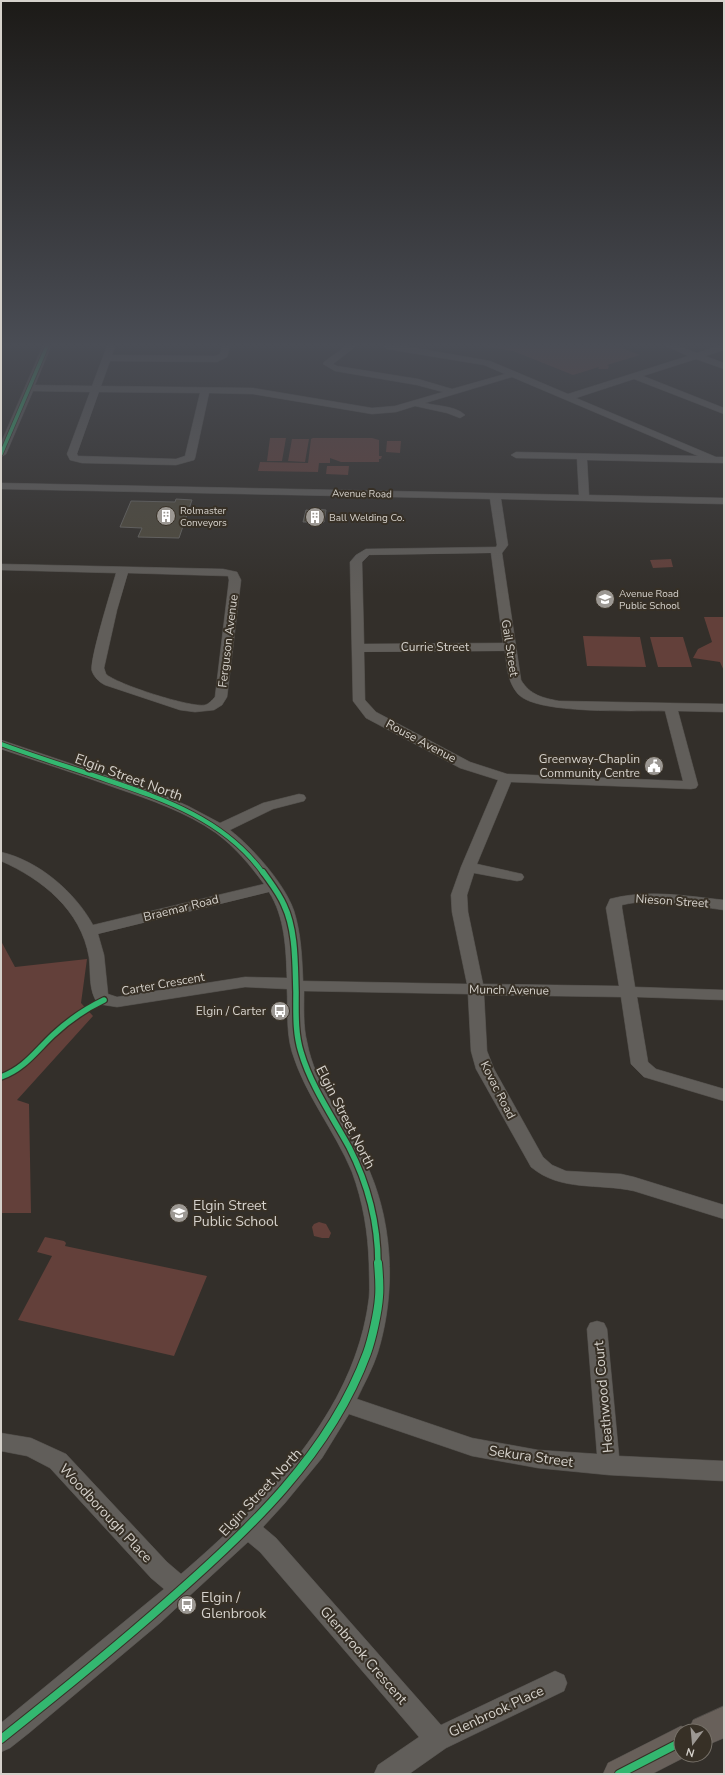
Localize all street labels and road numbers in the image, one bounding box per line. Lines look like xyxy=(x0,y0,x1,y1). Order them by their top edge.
street label: Avenue Road xyxy=(332,486,392,502)
street label: Ferguson Avenue xyxy=(214,593,242,689)
street label: Gail Street xyxy=(498,618,523,678)
street label: Currie Street xyxy=(401,639,470,655)
street label: Rouse Avenue xyxy=(383,716,459,766)
street label: Elgin Street North xyxy=(72,749,185,806)
street label: Nieson Street xyxy=(635,890,710,912)
street label: Braemar Road xyxy=(142,891,220,925)
street label: Carter Crescent xyxy=(120,969,207,999)
street label: Munch Avenue xyxy=(469,981,549,999)
street label: Kovac Road xyxy=(477,1058,519,1122)
street label: Elgin Street North xyxy=(311,1062,380,1172)
street label: Heathwood Court xyxy=(589,1340,618,1454)
street label: Sekura Street xyxy=(487,1441,574,1472)
street label: Elgin Street North xyxy=(215,1444,306,1540)
street label: Woodborough Place xyxy=(55,1460,157,1567)
street label: Glenbrook Crescent xyxy=(316,1602,412,1708)
street label: Glenbrook Place xyxy=(445,1681,547,1742)

